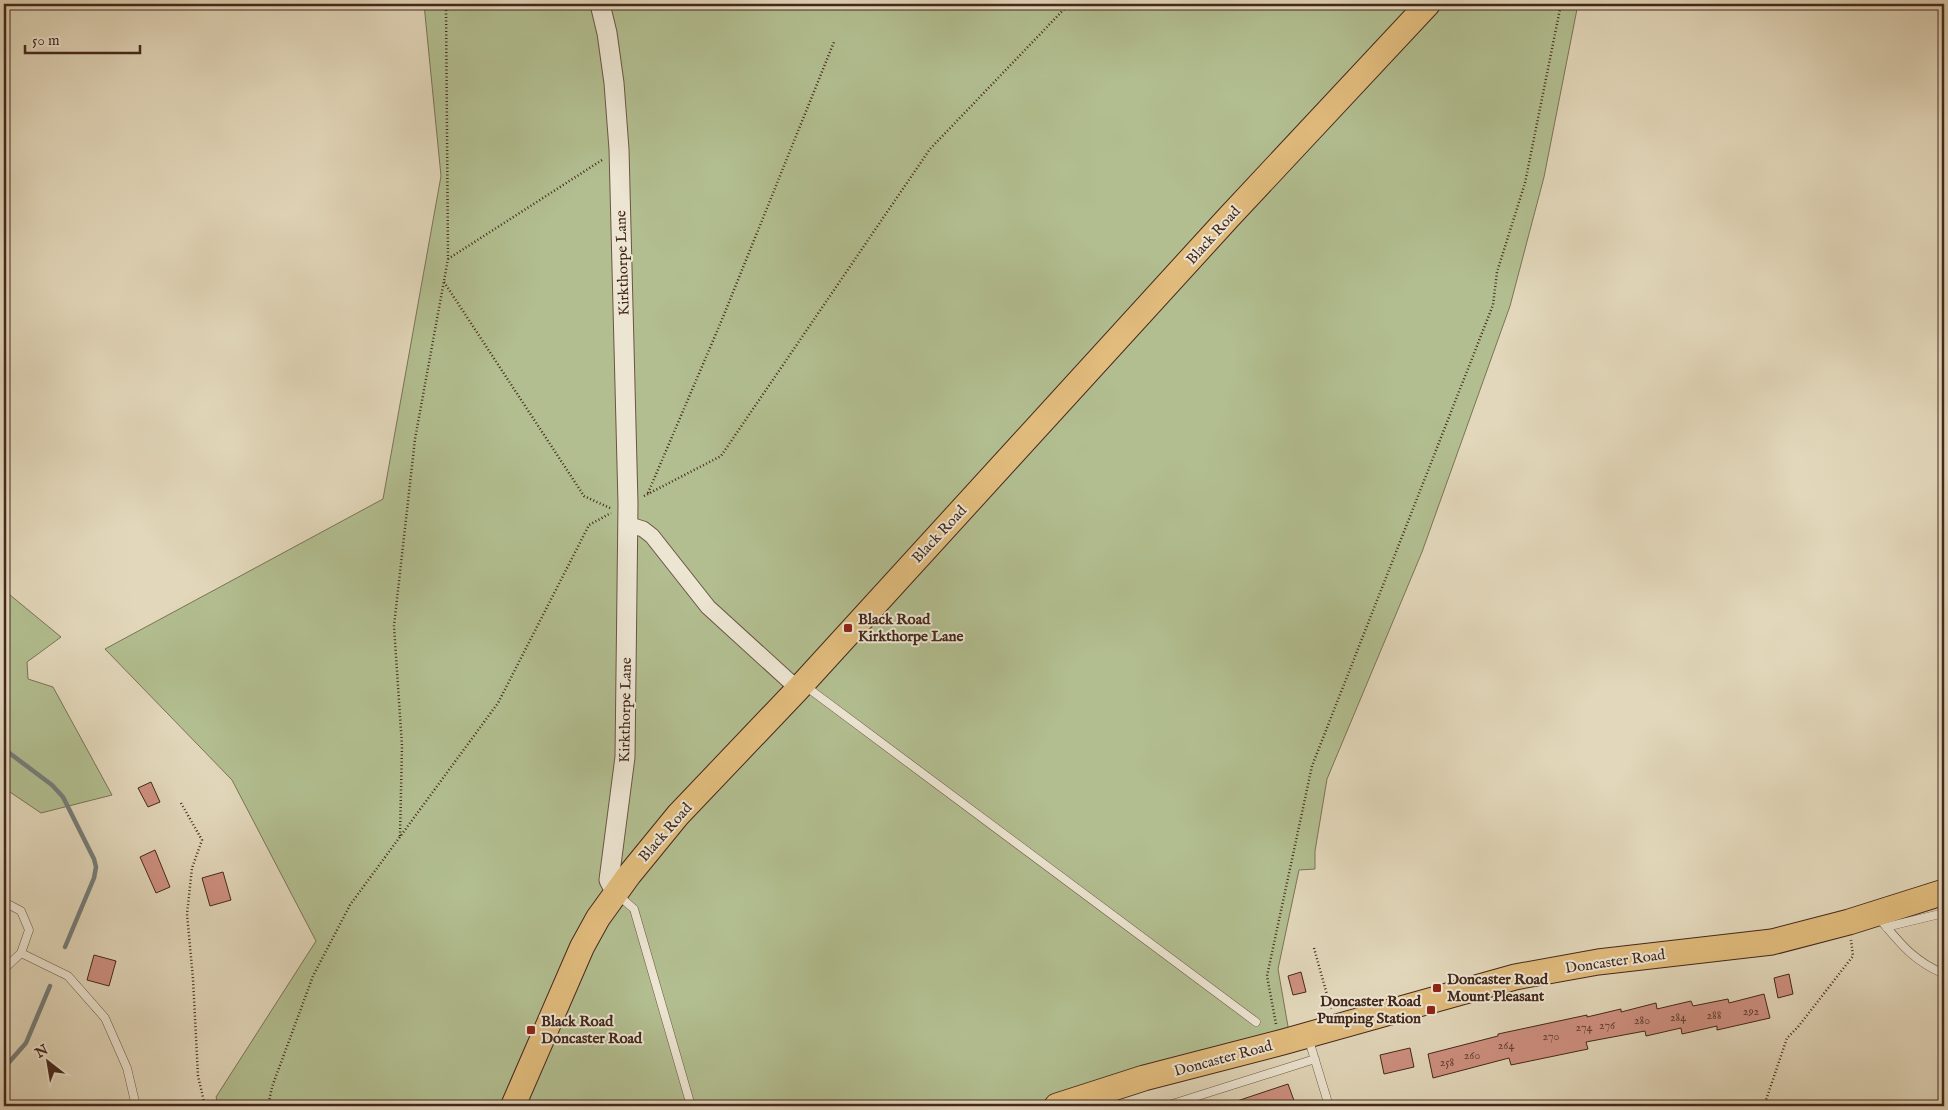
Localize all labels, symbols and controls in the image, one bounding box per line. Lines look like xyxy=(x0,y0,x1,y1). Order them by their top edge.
scale bar xyxy=(25,22,140,54)
text: 50 m xyxy=(32,31,60,50)
street label: Black Road xyxy=(1182,201,1245,269)
street label: Kirkthorpe Lane xyxy=(611,210,634,316)
street label: Black Road xyxy=(908,501,972,567)
place label: Black Road Kirkthorpe Lane xyxy=(858,610,963,646)
marker: Black Road Kirkthorpe Lane xyxy=(842,622,854,634)
street label: Kirkthorpe Lane xyxy=(615,657,636,763)
street label: Black Road xyxy=(635,798,697,866)
street label: Doncaster Road xyxy=(1564,945,1667,978)
place label: Doncaster Road Mount Pleasant xyxy=(1447,970,1549,1006)
marker: Doncaster Road Mount Pleasant xyxy=(1431,982,1443,994)
place label: Doncaster Road Pumping Station xyxy=(1317,992,1422,1028)
marker: Doncaster Road Pumping Station xyxy=(1425,1004,1437,1016)
house number: 292 xyxy=(1743,1004,1760,1019)
house number: 288 xyxy=(1706,1008,1722,1023)
house number: 284 xyxy=(1670,1010,1686,1025)
place label: Black Road Doncaster Road xyxy=(541,1012,643,1048)
house number: 280 xyxy=(1634,1013,1650,1028)
house number: 276 xyxy=(1599,1018,1616,1033)
house number: 274 xyxy=(1576,1020,1593,1035)
marker: Black Road Doncaster Road xyxy=(525,1024,537,1036)
house number: 270 xyxy=(1542,1029,1560,1044)
street label: Doncaster Road xyxy=(1172,1036,1275,1081)
north arrow xyxy=(22,1038,72,1088)
house number: 264 xyxy=(1498,1038,1514,1053)
text: N xyxy=(31,1041,52,1063)
house number: 260 xyxy=(1464,1048,1480,1063)
house number: 258 xyxy=(1440,1055,1455,1070)

